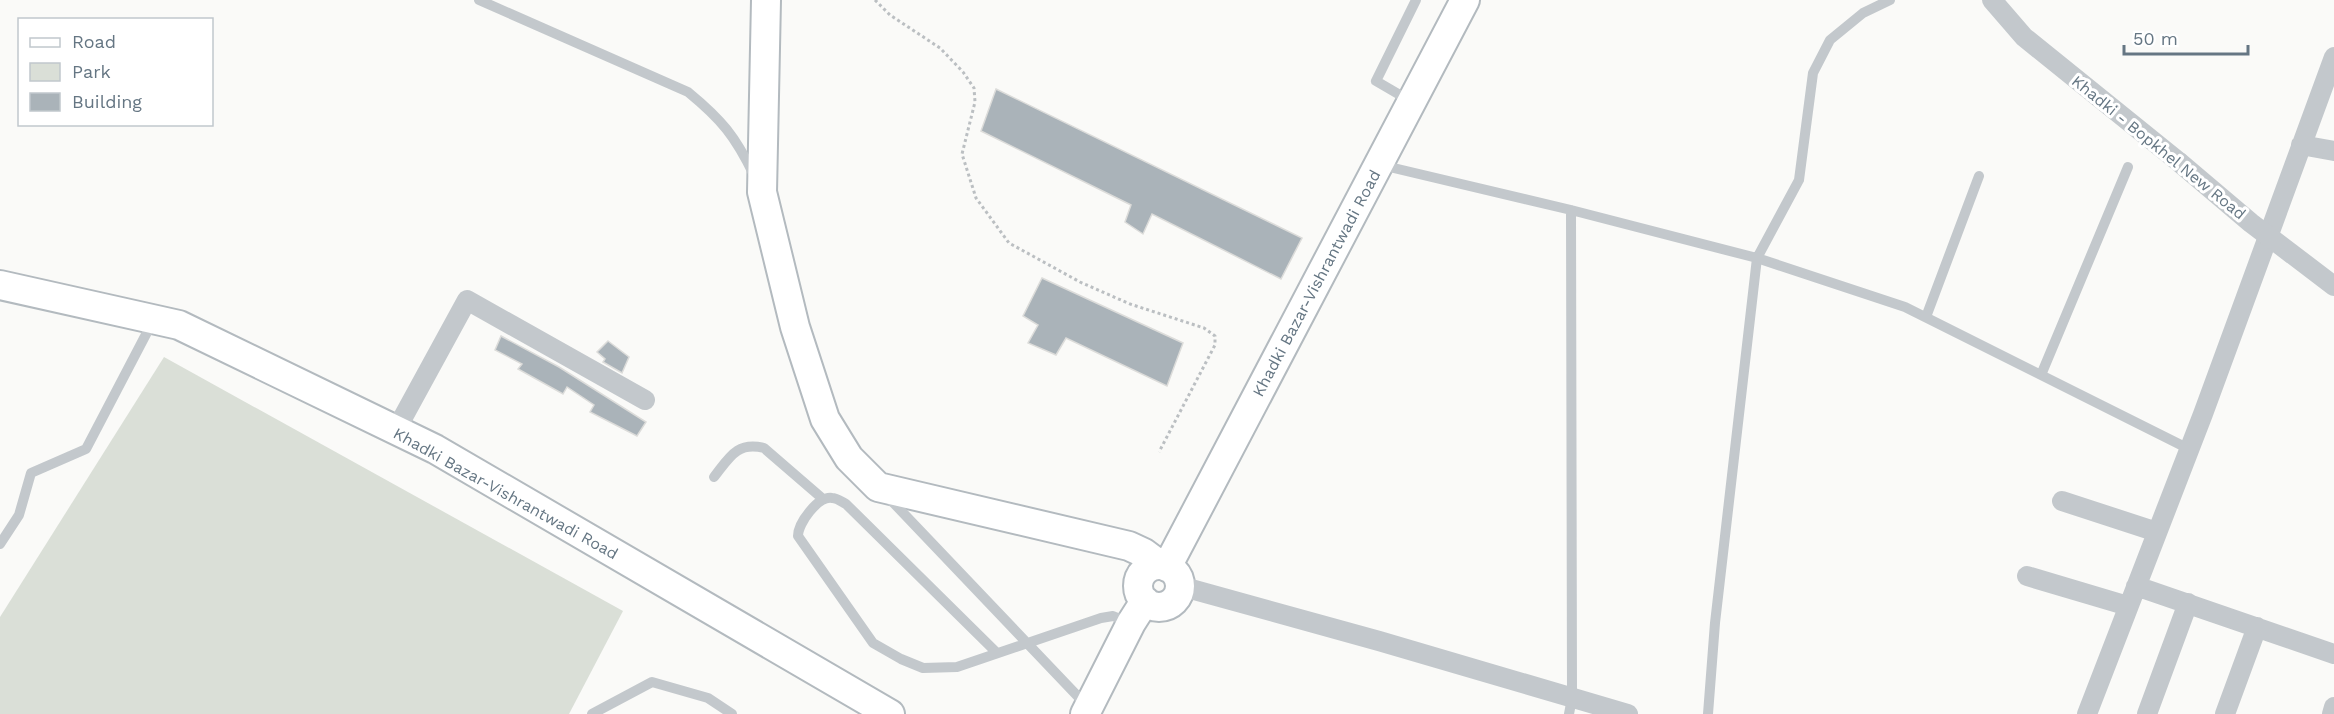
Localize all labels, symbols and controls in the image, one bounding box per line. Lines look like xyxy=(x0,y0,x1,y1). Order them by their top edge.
legend xyxy=(18,18,213,126)
scale bar xyxy=(2124,18,2248,56)
text: 50 m xyxy=(2133,28,2178,49)
text: Road xyxy=(72,31,116,52)
text: Park xyxy=(72,61,111,82)
street label: Khadki - Bopkhel New Road xyxy=(2068,71,2249,223)
text: Building xyxy=(72,91,142,112)
street label: Khadki Bazar-Vishrantwadi Road xyxy=(1248,167,1384,400)
street label: Khadki Bazar-Vishrantwadi Road xyxy=(390,424,621,563)

